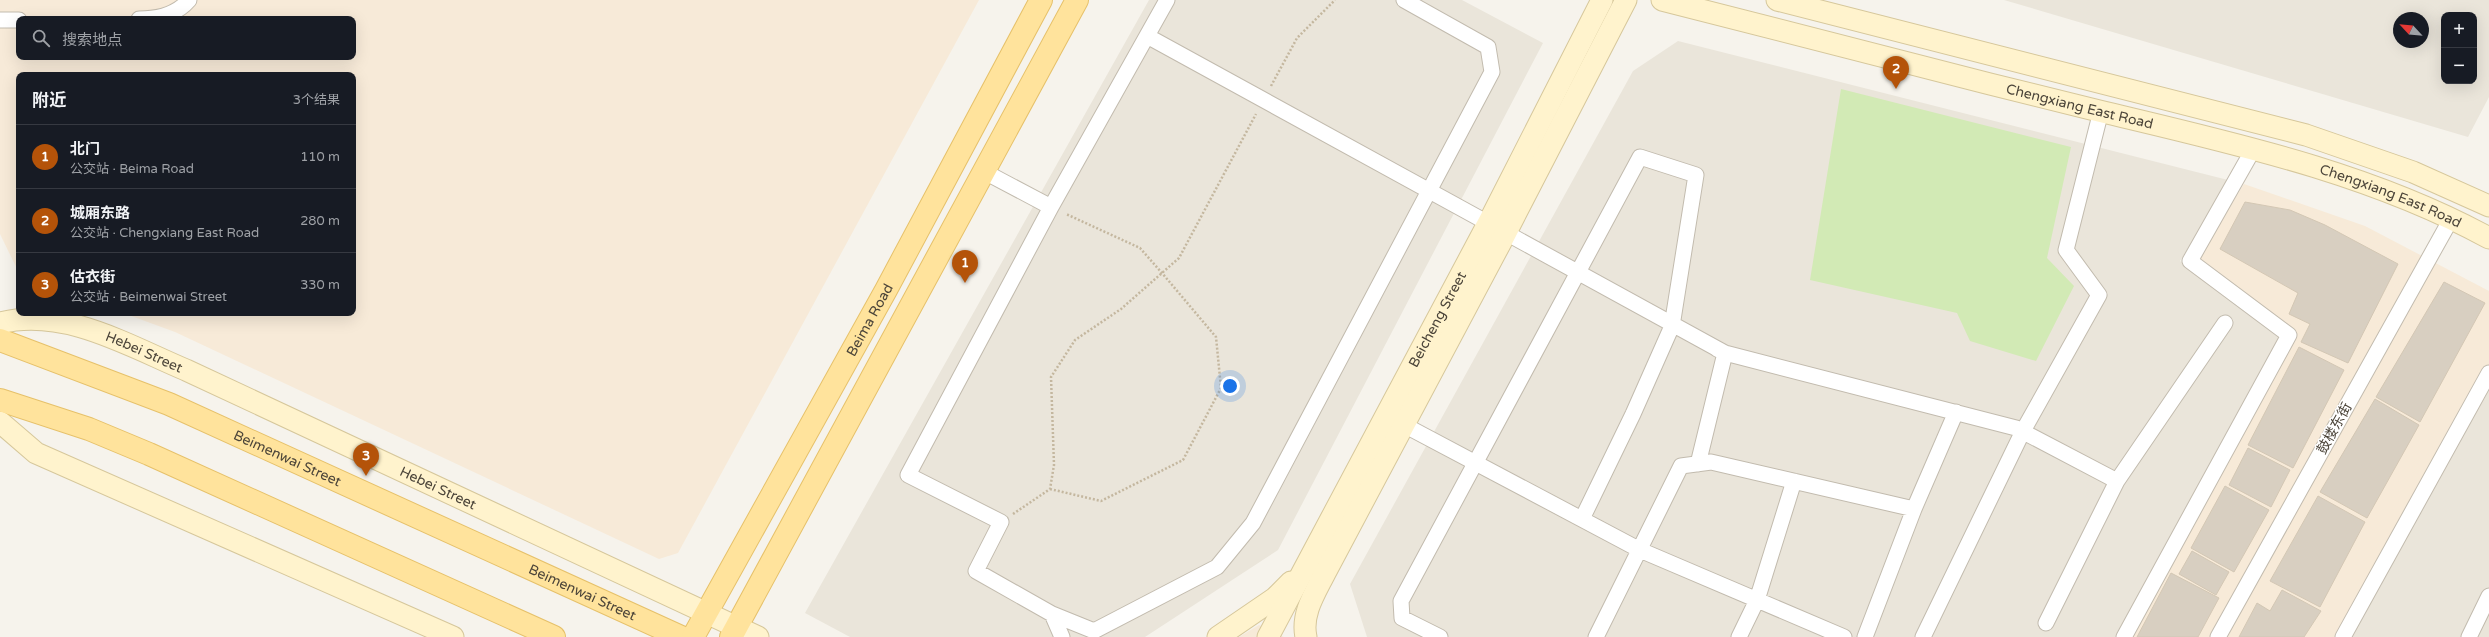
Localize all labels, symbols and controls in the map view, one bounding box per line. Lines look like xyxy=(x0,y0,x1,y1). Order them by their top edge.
north arrow xyxy=(2393,12,2429,48)
map controls xyxy=(2441,12,2477,84)
button: + xyxy=(2441,12,2477,48)
search box xyxy=(16,16,356,60)
icon: search xyxy=(30,27,52,49)
text: 搜索地点 xyxy=(62,31,122,49)
button: − xyxy=(2441,48,2477,84)
pin: 2 xyxy=(1883,56,1909,89)
street label: Chengxiang East Road xyxy=(2004,80,2155,133)
text: 附近 xyxy=(32,90,66,111)
text: 3个结果 xyxy=(293,92,340,108)
text: 北门 xyxy=(70,140,100,158)
text: 1 xyxy=(41,149,49,165)
text: 110 m xyxy=(300,149,340,165)
text: 公交站 · Beima Road xyxy=(70,161,194,177)
street label: Chengxiang East Road xyxy=(2318,161,2464,231)
text: 城厢东路 xyxy=(70,204,130,222)
text: 2 xyxy=(41,213,49,229)
text: 280 m xyxy=(300,213,340,229)
text: 公交站 · Chengxiang East Road xyxy=(70,225,259,241)
pin: 1 xyxy=(952,250,978,283)
text: 估衣街 xyxy=(70,268,115,286)
street label: Beicheng Street xyxy=(1405,268,1470,370)
text: 3 xyxy=(41,277,49,293)
text: 330 m xyxy=(300,277,340,293)
street label: Beima Road xyxy=(843,281,897,359)
text: 公交站 · Beimenwai Street xyxy=(70,289,227,305)
street label: Hebei Street xyxy=(103,328,186,377)
your location xyxy=(1220,376,1240,396)
street label: 鼓楼东街 xyxy=(2313,400,2355,457)
street label: Beimenwai Street xyxy=(231,427,344,491)
pin: 3 xyxy=(353,443,379,476)
street label: Hebei Street xyxy=(397,463,480,514)
street label: Beimenwai Street xyxy=(526,561,639,625)

